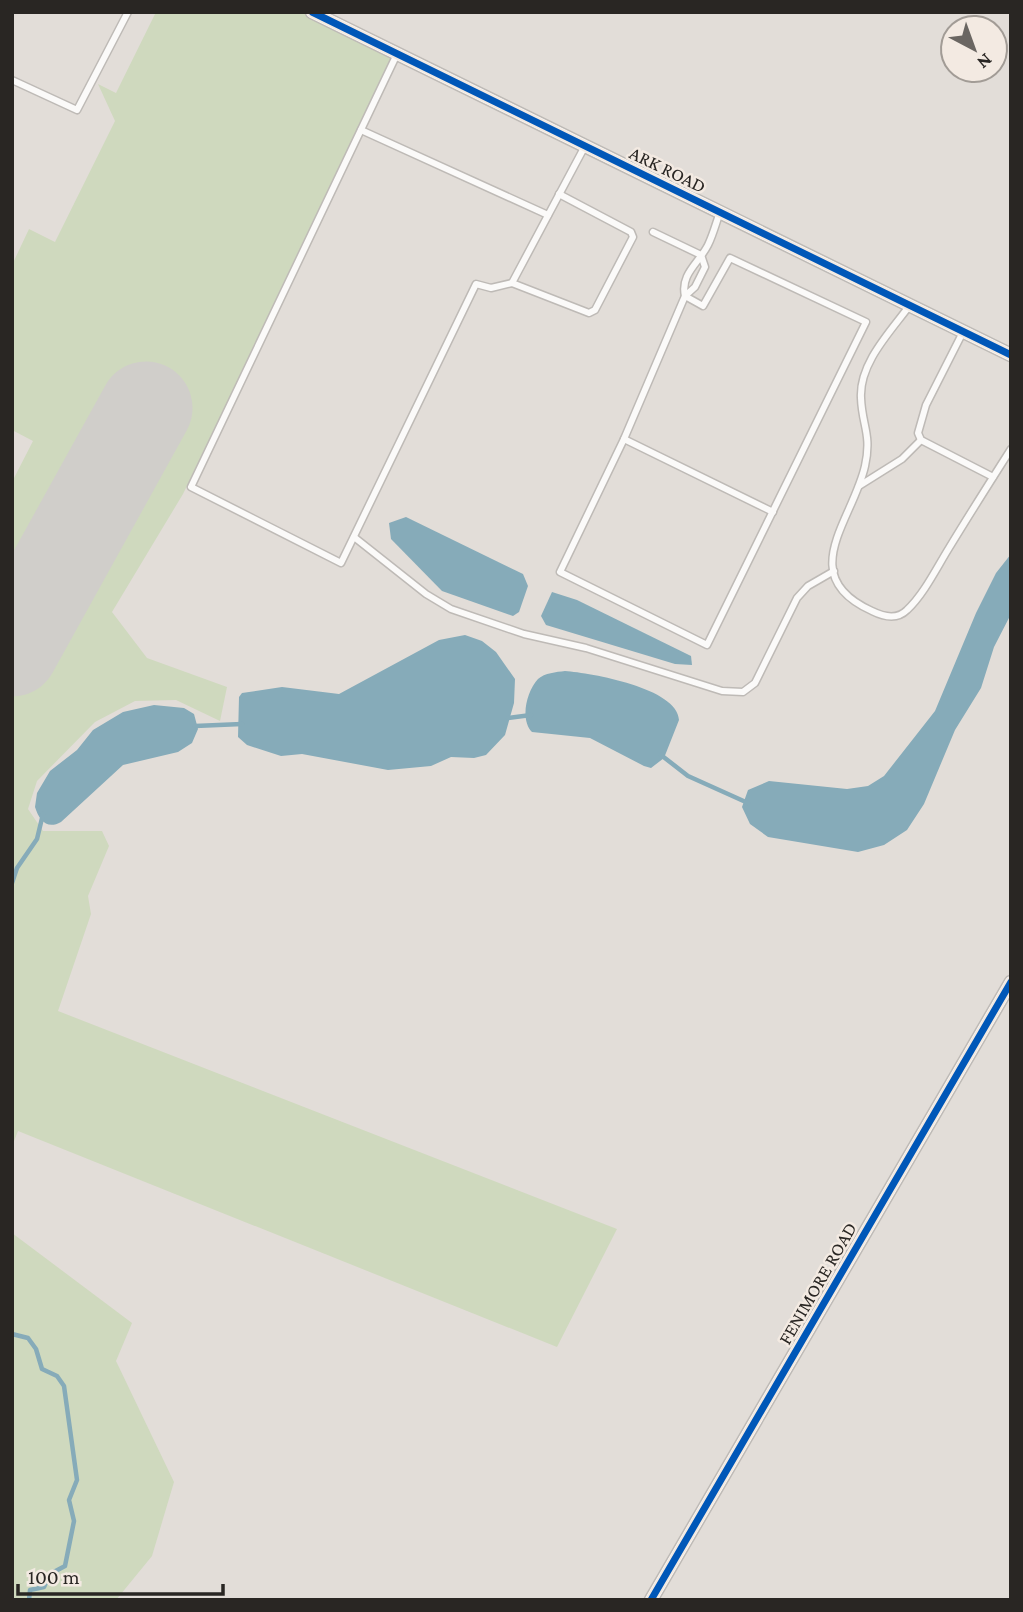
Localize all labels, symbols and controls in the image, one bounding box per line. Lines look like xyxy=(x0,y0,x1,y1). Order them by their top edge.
north arrow xyxy=(939,14,1009,84)
text: N xyxy=(973,49,997,74)
street label: ARK ROAD xyxy=(626,142,709,197)
street label: FENIMORE ROAD xyxy=(774,1219,861,1348)
scale bar xyxy=(18,1552,222,1596)
text: 100 m xyxy=(28,1565,80,1589)

